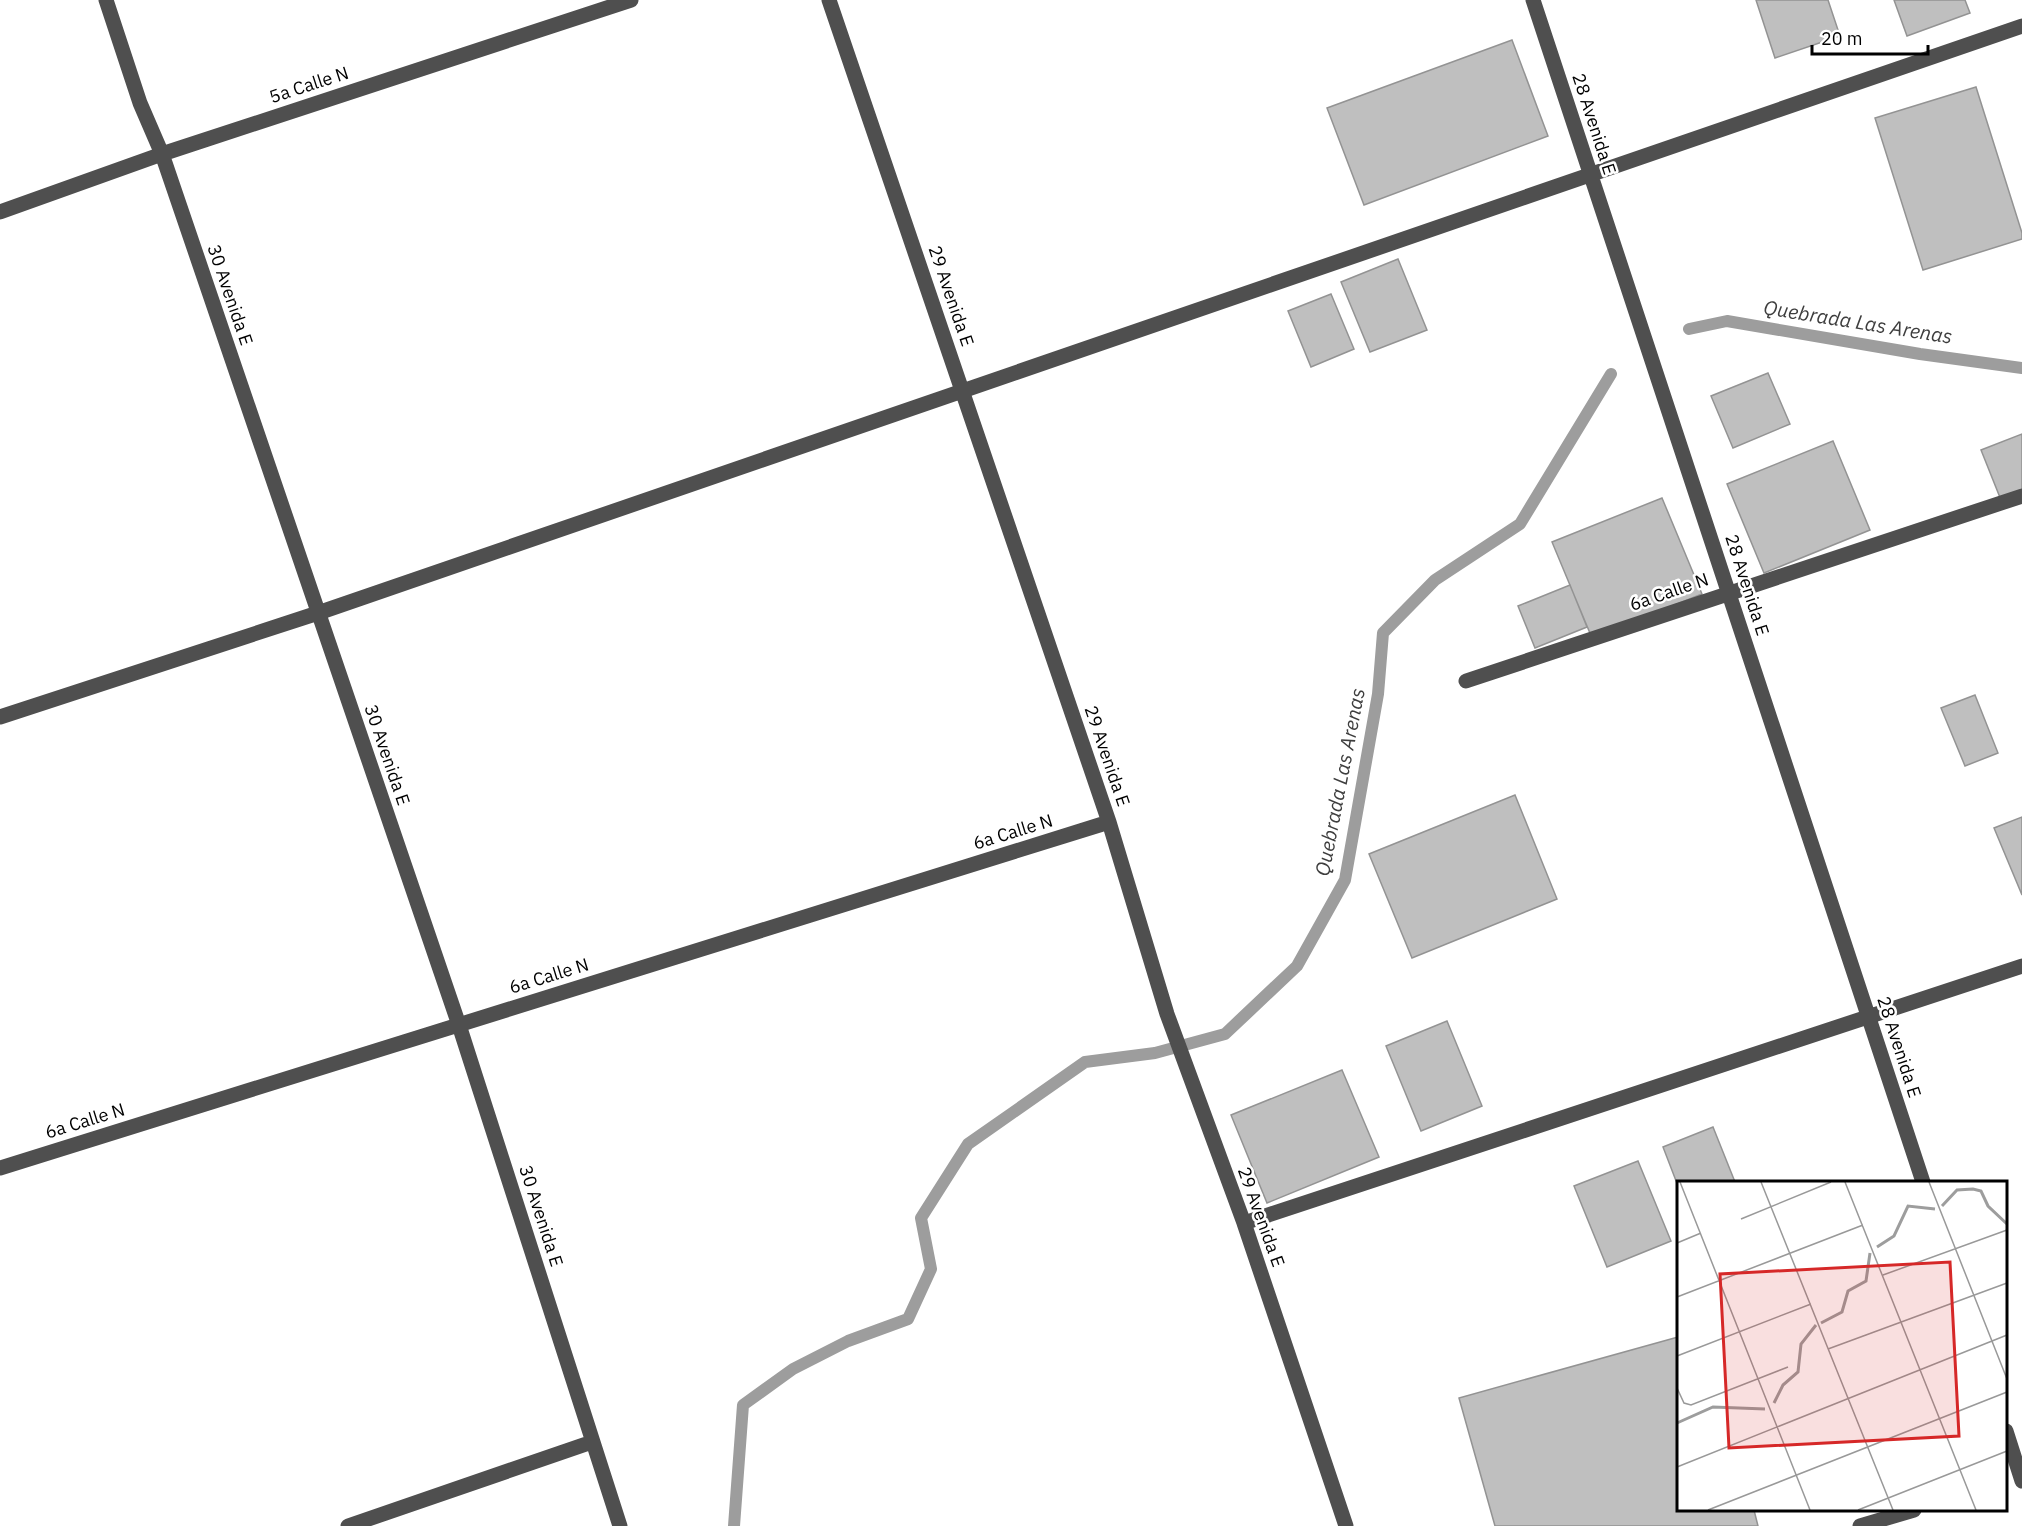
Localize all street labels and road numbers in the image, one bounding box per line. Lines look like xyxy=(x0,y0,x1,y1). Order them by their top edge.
street label: 5a Calle N xyxy=(266,61,351,108)
street label: 28 Avenida E xyxy=(1567,70,1622,177)
street label: 30 Avenida E xyxy=(202,241,258,348)
street label: 29 Avenida E xyxy=(923,242,979,349)
street label: 28 Avenida E xyxy=(1720,531,1775,638)
street label: 6a Calle N xyxy=(1626,567,1711,616)
street label: 30 Avenida E xyxy=(359,701,415,808)
street label: 29 Avenida E xyxy=(1079,702,1135,809)
street label: 6a Calle N xyxy=(970,809,1055,855)
street label: 6a Calle N xyxy=(506,953,591,999)
street label: 28 Avenida E xyxy=(1872,993,1927,1100)
street label: 6a Calle N xyxy=(42,1098,127,1144)
street label: 30 Avenida E xyxy=(514,1162,569,1269)
street label: 29 Avenida E xyxy=(1233,1163,1290,1270)

